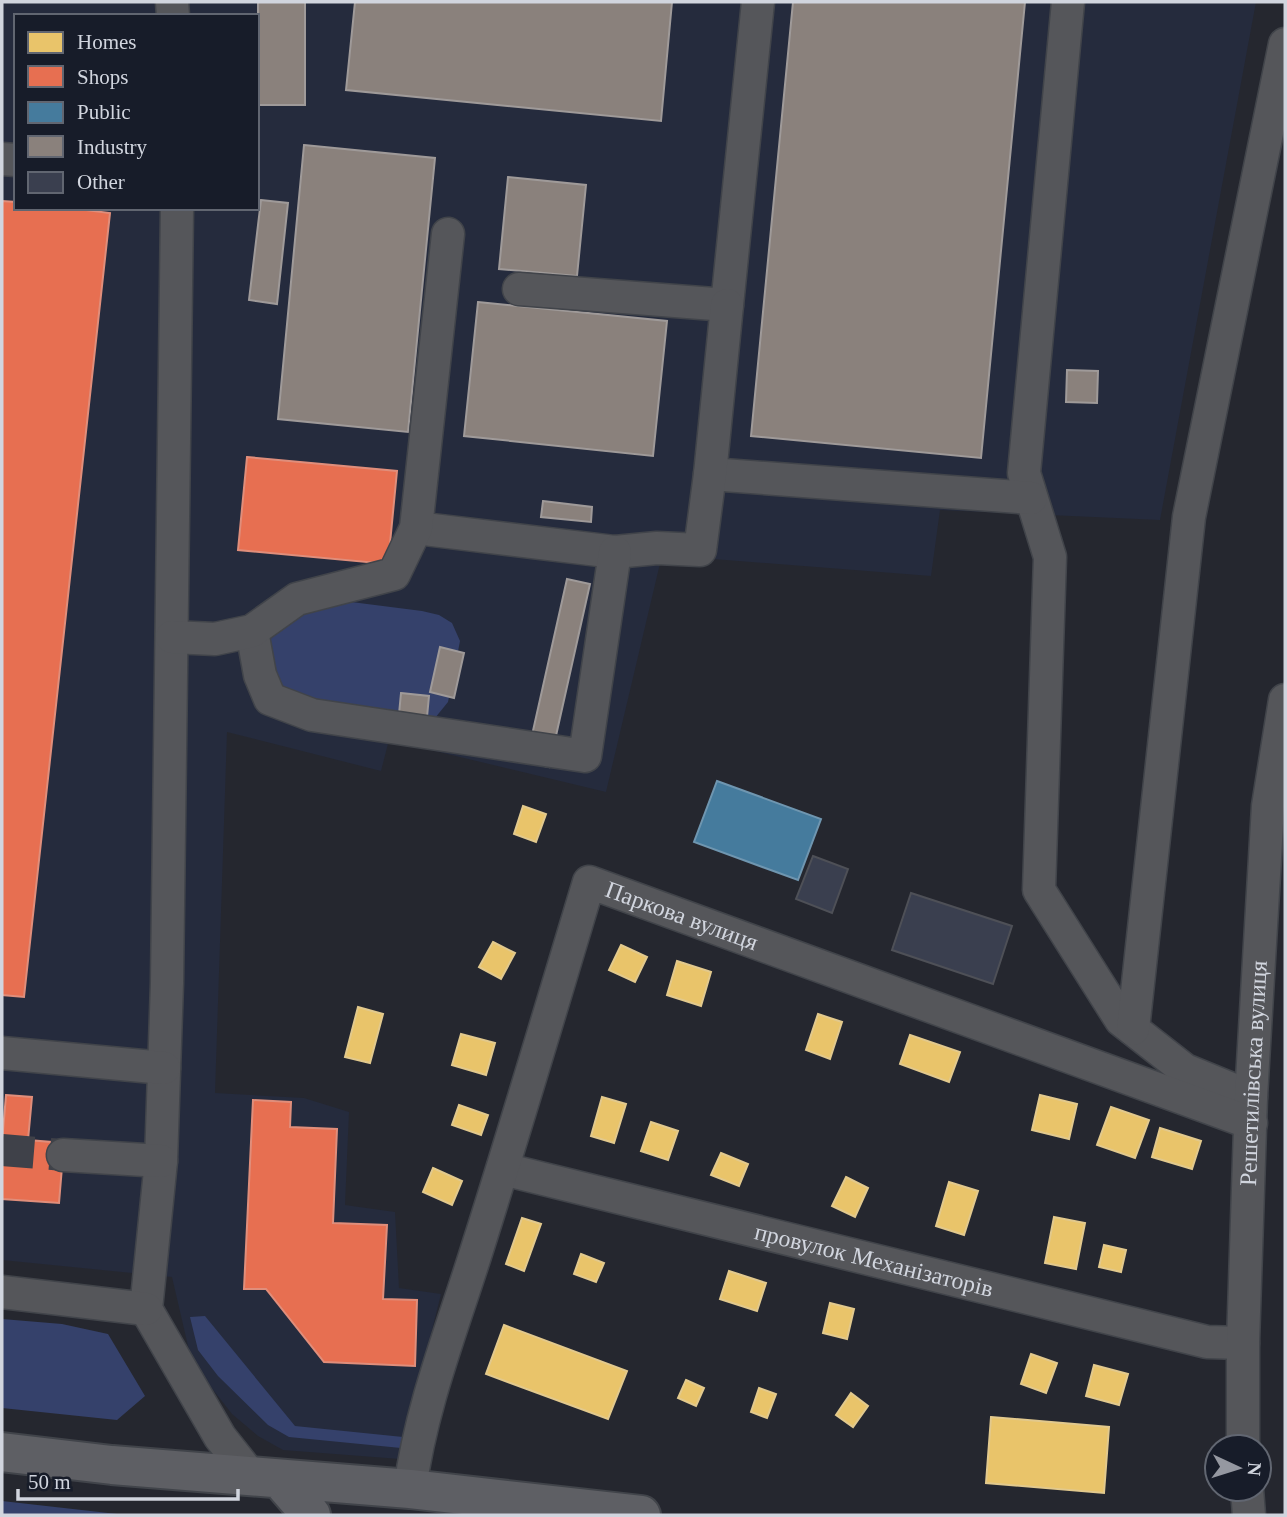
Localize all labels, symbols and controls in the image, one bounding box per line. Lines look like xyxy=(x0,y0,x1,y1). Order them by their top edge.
legend xyxy=(14,14,259,210)
text: Homes xyxy=(77,30,137,54)
text: Shops xyxy=(77,65,128,89)
text: Public xyxy=(77,100,131,124)
text: Industry xyxy=(77,135,147,159)
text: Other xyxy=(77,170,125,194)
street label: Паркова вулиця xyxy=(602,876,762,955)
street label: Решетилівська вулиця xyxy=(1235,960,1272,1186)
street label: провулок Механізаторів xyxy=(752,1218,996,1302)
north arrow xyxy=(1203,1433,1273,1503)
scale bar xyxy=(18,1458,238,1502)
text: N xyxy=(1243,1462,1265,1477)
text: 50 m xyxy=(28,1470,71,1494)

